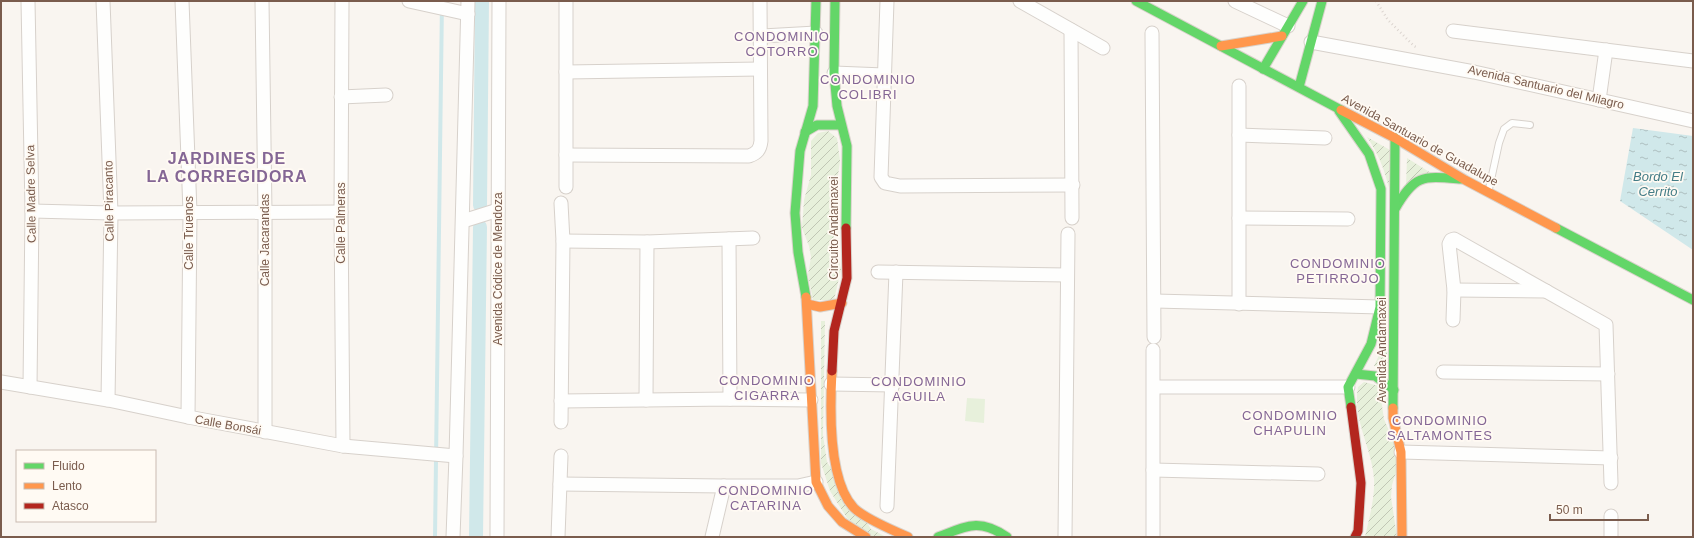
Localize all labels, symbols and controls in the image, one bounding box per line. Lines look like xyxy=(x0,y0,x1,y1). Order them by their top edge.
district label: CONDOMINIO COTORRO xyxy=(734,29,830,59)
street label: Avenida Santuario del Milagro xyxy=(1467,62,1626,112)
district label: CONDOMINIO COLIBRI xyxy=(820,72,916,102)
street label: Avenida Santuario de Guadalupe xyxy=(1339,91,1501,189)
street label: Calle Madre Selva xyxy=(23,145,39,243)
district label: JARDINES DE LA CORREGIDORA xyxy=(147,150,307,185)
street label: Calle Piracanto xyxy=(101,160,117,242)
water label: Bordo El Cerrito xyxy=(1633,169,1684,199)
street label: Circuito Andamaxei xyxy=(827,176,841,280)
street label: Calle Palmeras xyxy=(334,182,348,264)
street label: Avenida Códice de Mendoza xyxy=(491,192,505,346)
street label: Calle Jacarandas xyxy=(258,194,272,286)
street label: Calle Truenos xyxy=(182,196,196,270)
district label: CONDOMINIO PETIRROJO xyxy=(1290,256,1386,286)
street label: Avenida Andamaxei xyxy=(1375,297,1389,403)
district label: CONDOMINIO CIGARRA xyxy=(719,373,815,403)
district label: CONDOMINIO AGUILA xyxy=(871,374,967,404)
district label: CONDOMINIO CHAPULIN xyxy=(1242,408,1338,438)
street label: Calle Bonsái xyxy=(194,412,262,438)
district label: CONDOMINIO SALTAMONTES xyxy=(1387,413,1493,443)
legend xyxy=(16,450,156,522)
text: Fluido xyxy=(52,459,85,473)
text: Lento xyxy=(52,479,82,493)
district label: CONDOMINIO CATARINA xyxy=(718,483,814,513)
scale bar xyxy=(1550,496,1648,522)
text: Atasco xyxy=(52,499,89,513)
text: 50 m xyxy=(1556,503,1583,517)

